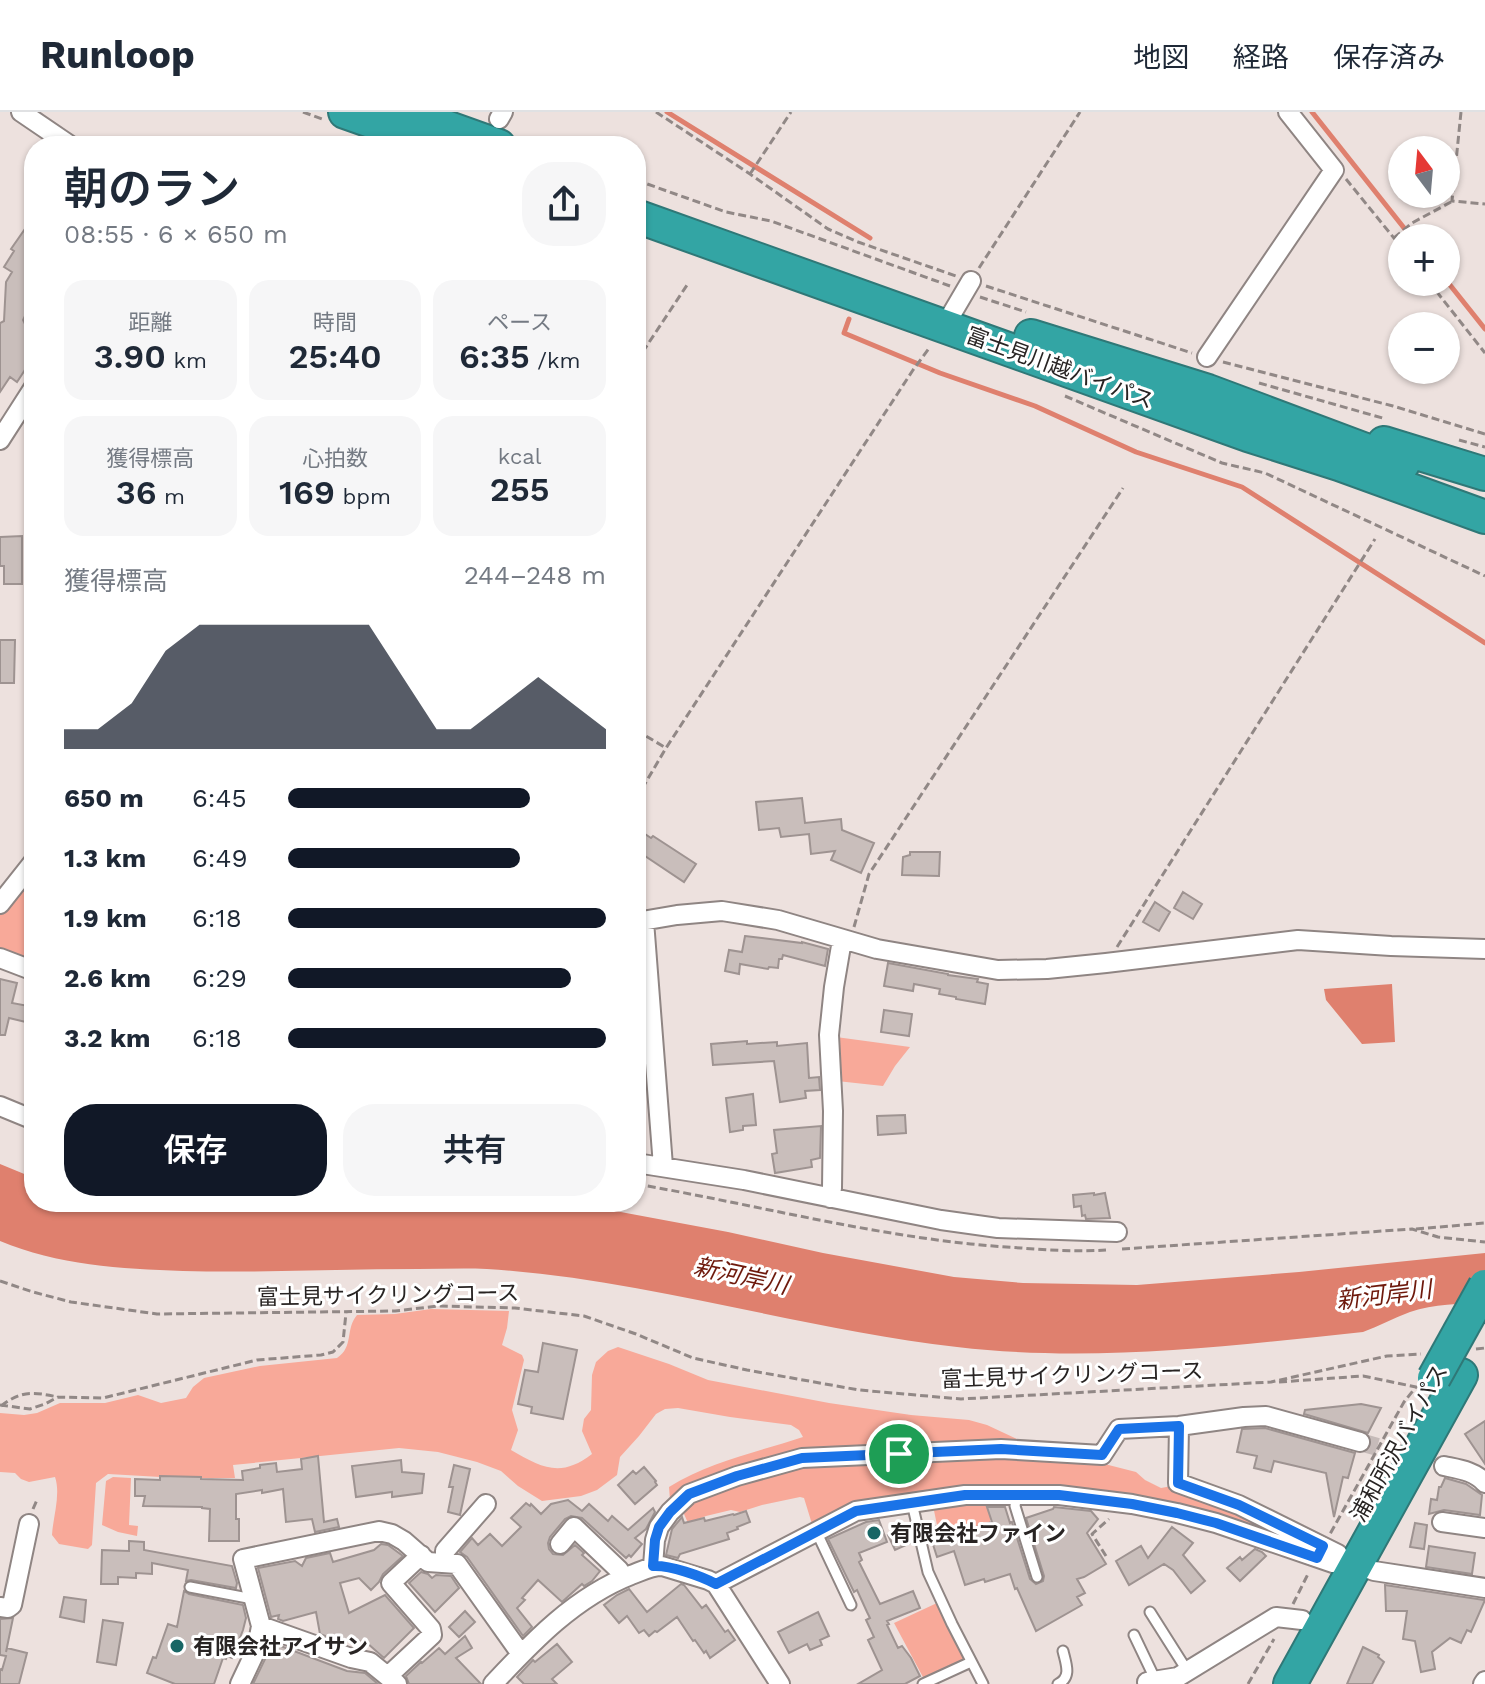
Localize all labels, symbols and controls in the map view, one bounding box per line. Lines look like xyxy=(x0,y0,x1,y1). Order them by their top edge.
text: Runloop xyxy=(40,33,195,77)
text: 地図 xyxy=(1133,41,1189,74)
text: 経路 xyxy=(1233,41,1289,74)
text: 保存済み xyxy=(1333,41,1445,74)
north arrow xyxy=(1388,136,1460,208)
map controls xyxy=(1388,136,1460,384)
button: share xyxy=(522,162,606,246)
text: 朝のラン xyxy=(64,163,240,215)
text: 08:55 · 6 × 650 m xyxy=(64,219,288,249)
button: + xyxy=(1388,224,1460,296)
text: 距離 xyxy=(128,310,172,335)
text: 時間 xyxy=(313,310,357,335)
text: ペース xyxy=(487,310,552,335)
button: − xyxy=(1388,312,1460,384)
street label: 富士見川越バイパス xyxy=(963,322,1157,414)
text: 3.90 xyxy=(94,336,166,376)
text: 25:40 xyxy=(288,336,382,376)
text: 6:35 xyxy=(459,336,530,376)
text: km xyxy=(166,348,207,373)
text: /km xyxy=(530,348,580,373)
text: kcal xyxy=(498,444,541,469)
text: 獲得標高 xyxy=(106,446,194,471)
text: 心拍数 xyxy=(302,446,368,471)
text: 255 xyxy=(490,469,550,509)
text: 36 xyxy=(116,472,157,512)
text: 169 xyxy=(279,472,335,512)
text: m xyxy=(157,484,185,509)
text: bpm xyxy=(335,484,391,509)
text: 244–248 m xyxy=(464,560,606,590)
text: 獲得標高 xyxy=(64,566,168,596)
text: 650 m xyxy=(64,783,144,813)
text: 6:45 xyxy=(192,783,247,813)
text: 1.3 km xyxy=(64,843,146,873)
text: 6:49 xyxy=(192,843,247,873)
text: 1.9 km xyxy=(64,903,147,933)
text: 6:18 xyxy=(192,903,242,933)
text: 2.6 km xyxy=(64,963,151,993)
text: 6:29 xyxy=(192,963,247,993)
text: 3.2 km xyxy=(64,1023,151,1053)
text: 6:18 xyxy=(192,1023,242,1053)
button: 保存 xyxy=(64,1104,327,1196)
button: 共有 xyxy=(343,1104,606,1196)
water label: 新河岸川 xyxy=(691,1252,794,1300)
water label: 新河岸川 xyxy=(1335,1275,1436,1315)
street label: 富士見サイクリングコース xyxy=(257,1280,519,1310)
street label: 富士見サイクリングコース xyxy=(940,1358,1204,1392)
street label: 浦和所沢バイパス xyxy=(1346,1360,1452,1526)
pin xyxy=(865,1420,933,1488)
icon: arrive xyxy=(877,1432,921,1476)
place label: 有限会社ファイン xyxy=(890,1521,1066,1546)
marker: 有限会社ファイン xyxy=(865,1524,883,1542)
place label: 有限会社アイサン xyxy=(193,1634,368,1659)
marker: 有限会社アイサン xyxy=(168,1637,186,1655)

